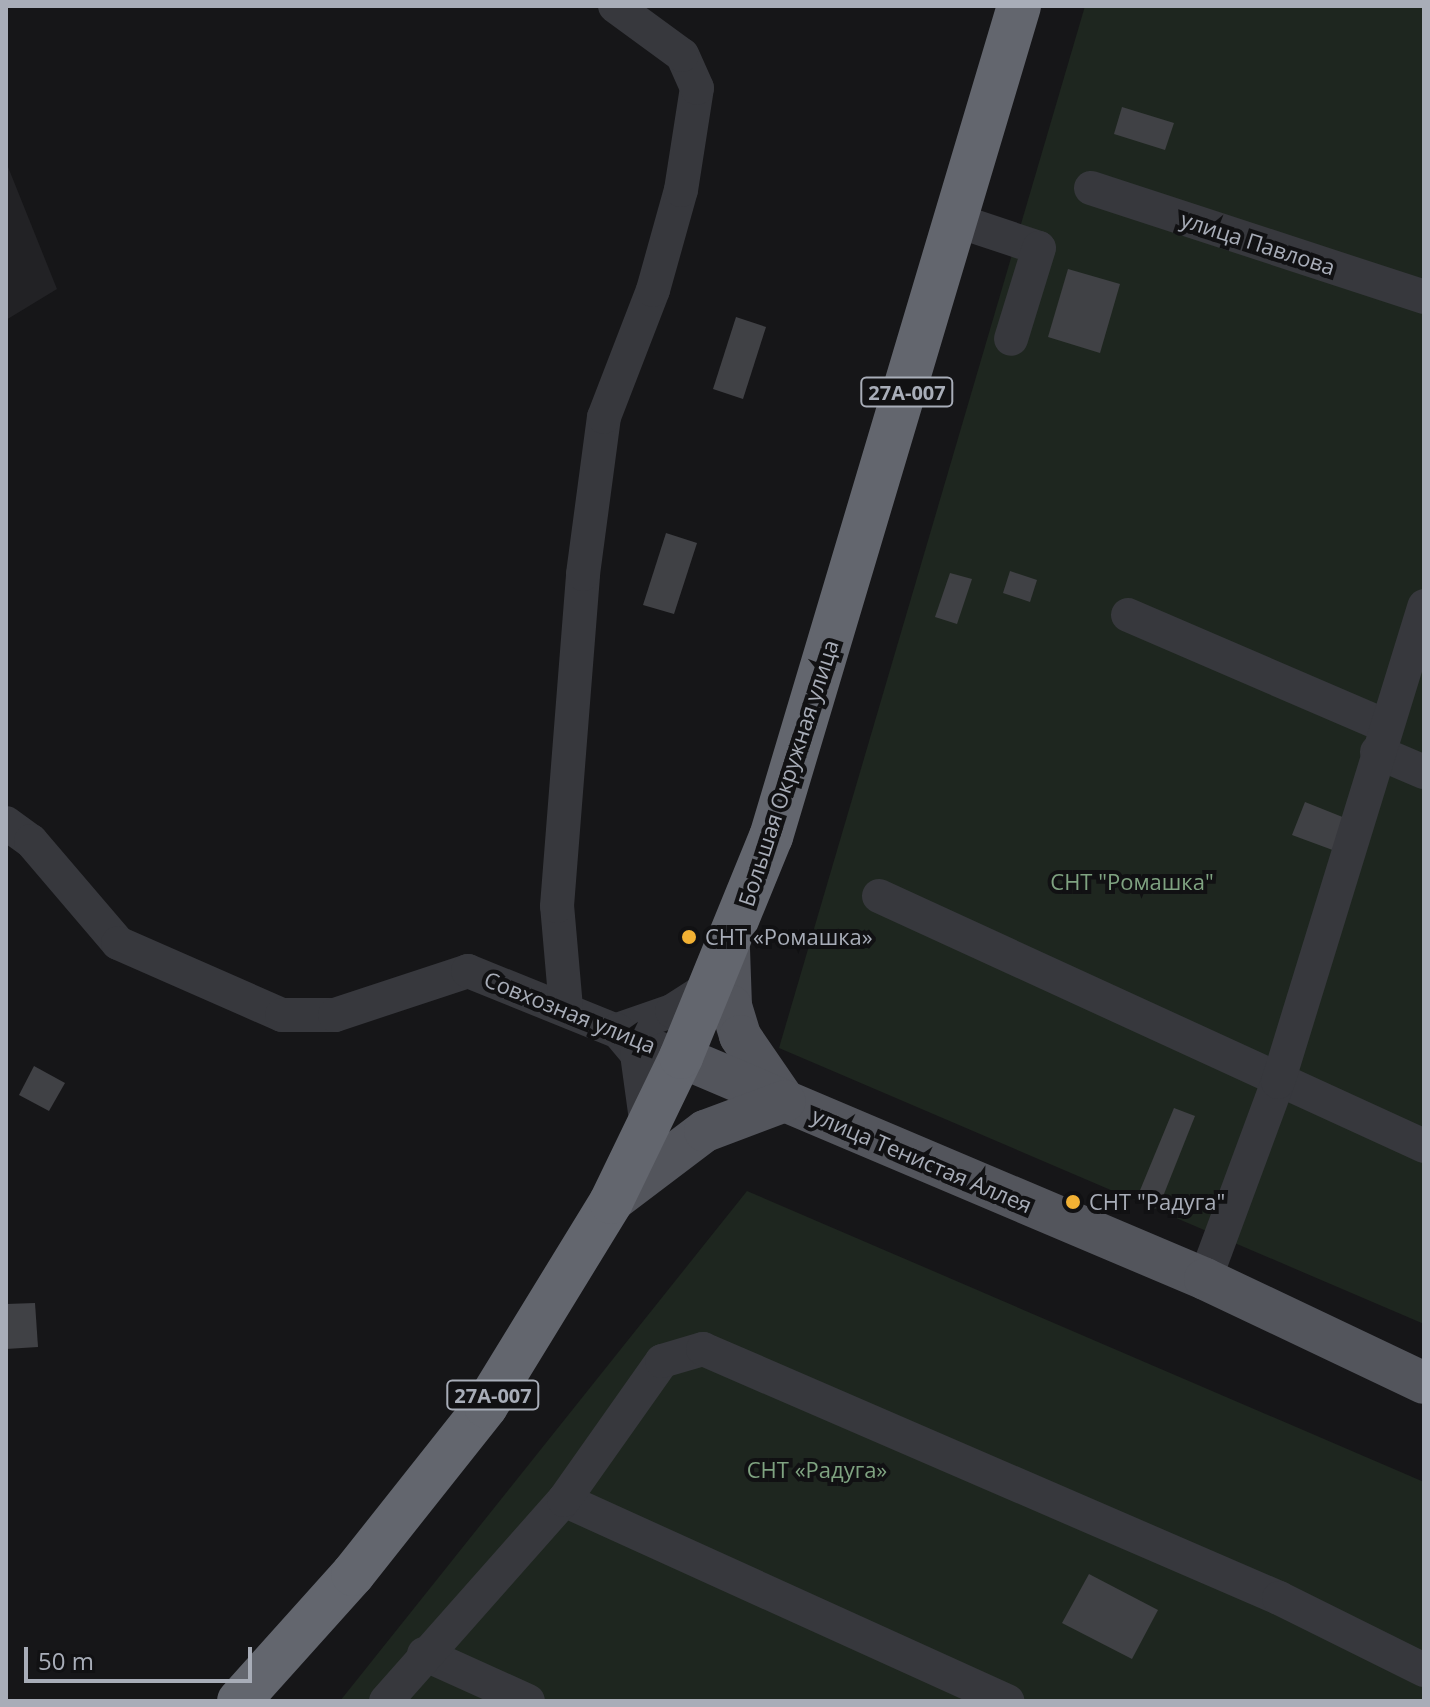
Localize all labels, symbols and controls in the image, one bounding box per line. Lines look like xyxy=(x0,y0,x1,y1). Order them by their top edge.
street label: улица Павлова xyxy=(1177,206,1339,280)
road number: 27А-007 xyxy=(859,376,955,408)
street label: Большая Окружная улица xyxy=(732,636,844,910)
park label: СНТ "Ромашка" xyxy=(1050,869,1214,895)
place label: СНТ «Ромашка» xyxy=(705,924,873,950)
marker: СНТ «Ромашка» xyxy=(680,928,698,946)
street label: Совхозная улица xyxy=(480,966,660,1058)
street label: улица Тенистая Аллея xyxy=(808,1102,1036,1218)
place label: СНТ "Радуга" xyxy=(1089,1189,1225,1215)
marker: СНТ "Радуга" xyxy=(1064,1193,1082,1211)
road number: 27А-007 xyxy=(445,1379,541,1411)
park label: СНТ «Радуга» xyxy=(747,1457,887,1483)
scale bar xyxy=(28,1631,256,1681)
text: 50 m xyxy=(38,1644,94,1677)

